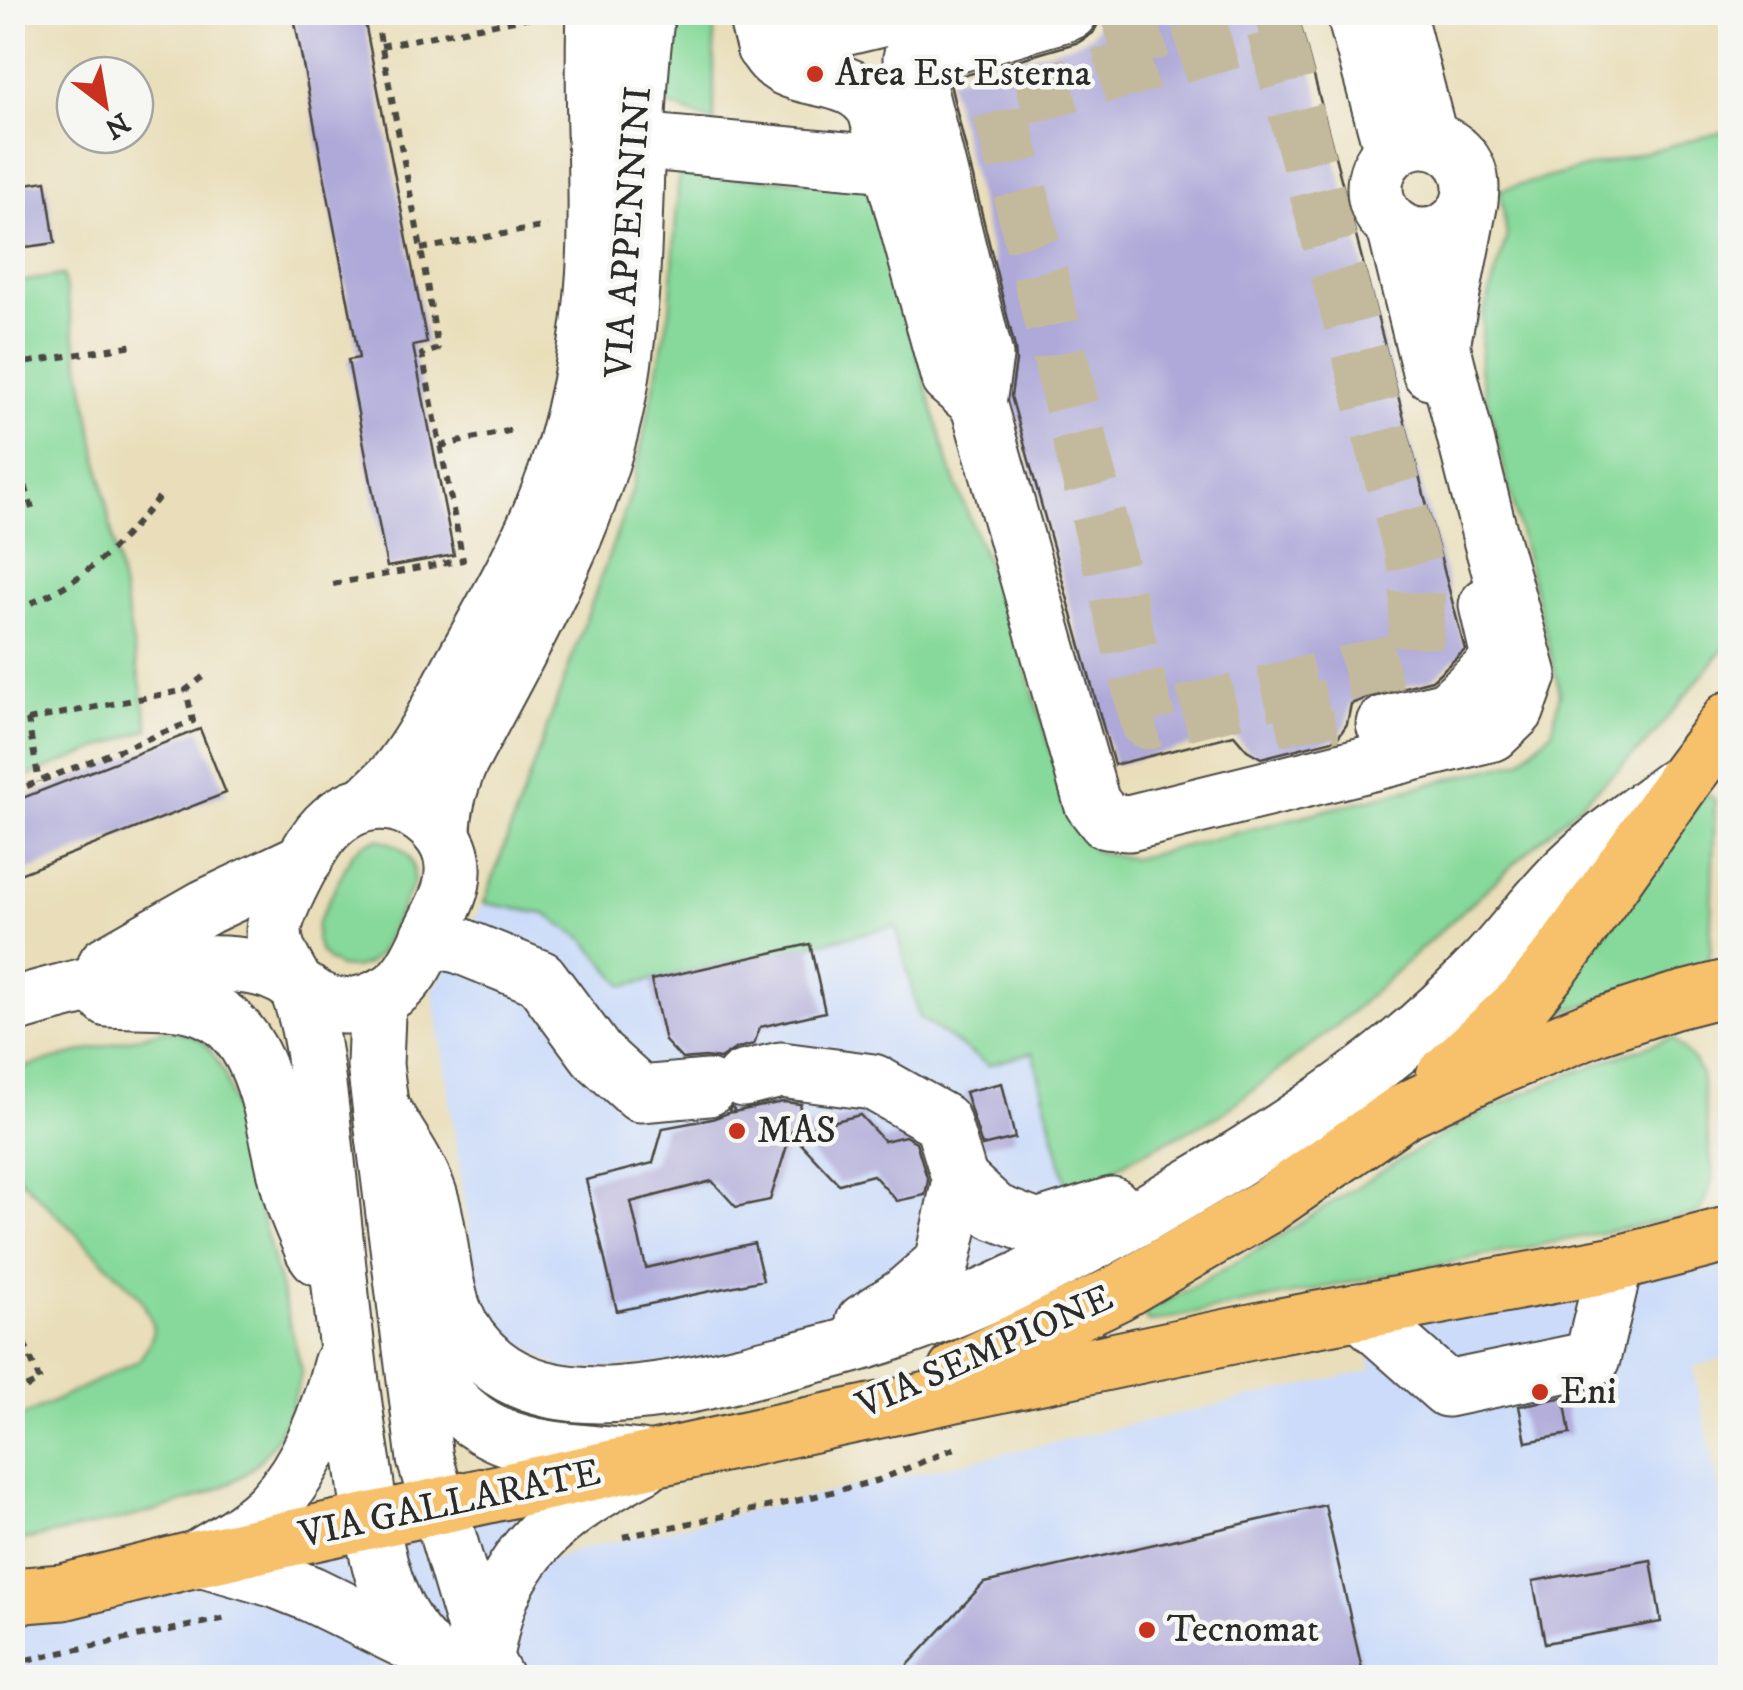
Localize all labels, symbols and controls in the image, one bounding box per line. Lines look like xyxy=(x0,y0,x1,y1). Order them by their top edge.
place label: Area Est Esterna xyxy=(835,50,1091,98)
north arrow xyxy=(55,55,155,155)
marker: Area Est Esterna xyxy=(804,63,826,85)
street label: VIA APPENNINI xyxy=(595,85,663,380)
text: N xyxy=(98,104,136,146)
place label: MAS xyxy=(757,1107,836,1155)
marker: MAS xyxy=(726,1120,748,1142)
street label: VIA SEMPIONE xyxy=(848,1274,1121,1430)
place label: Eni xyxy=(1560,1368,1617,1416)
marker: Eni xyxy=(1529,1381,1551,1403)
street label: VIA GALLARATE xyxy=(294,1449,605,1560)
place label: Tecnomat xyxy=(1167,1606,1319,1654)
marker: Tecnomat xyxy=(1136,1619,1158,1641)

